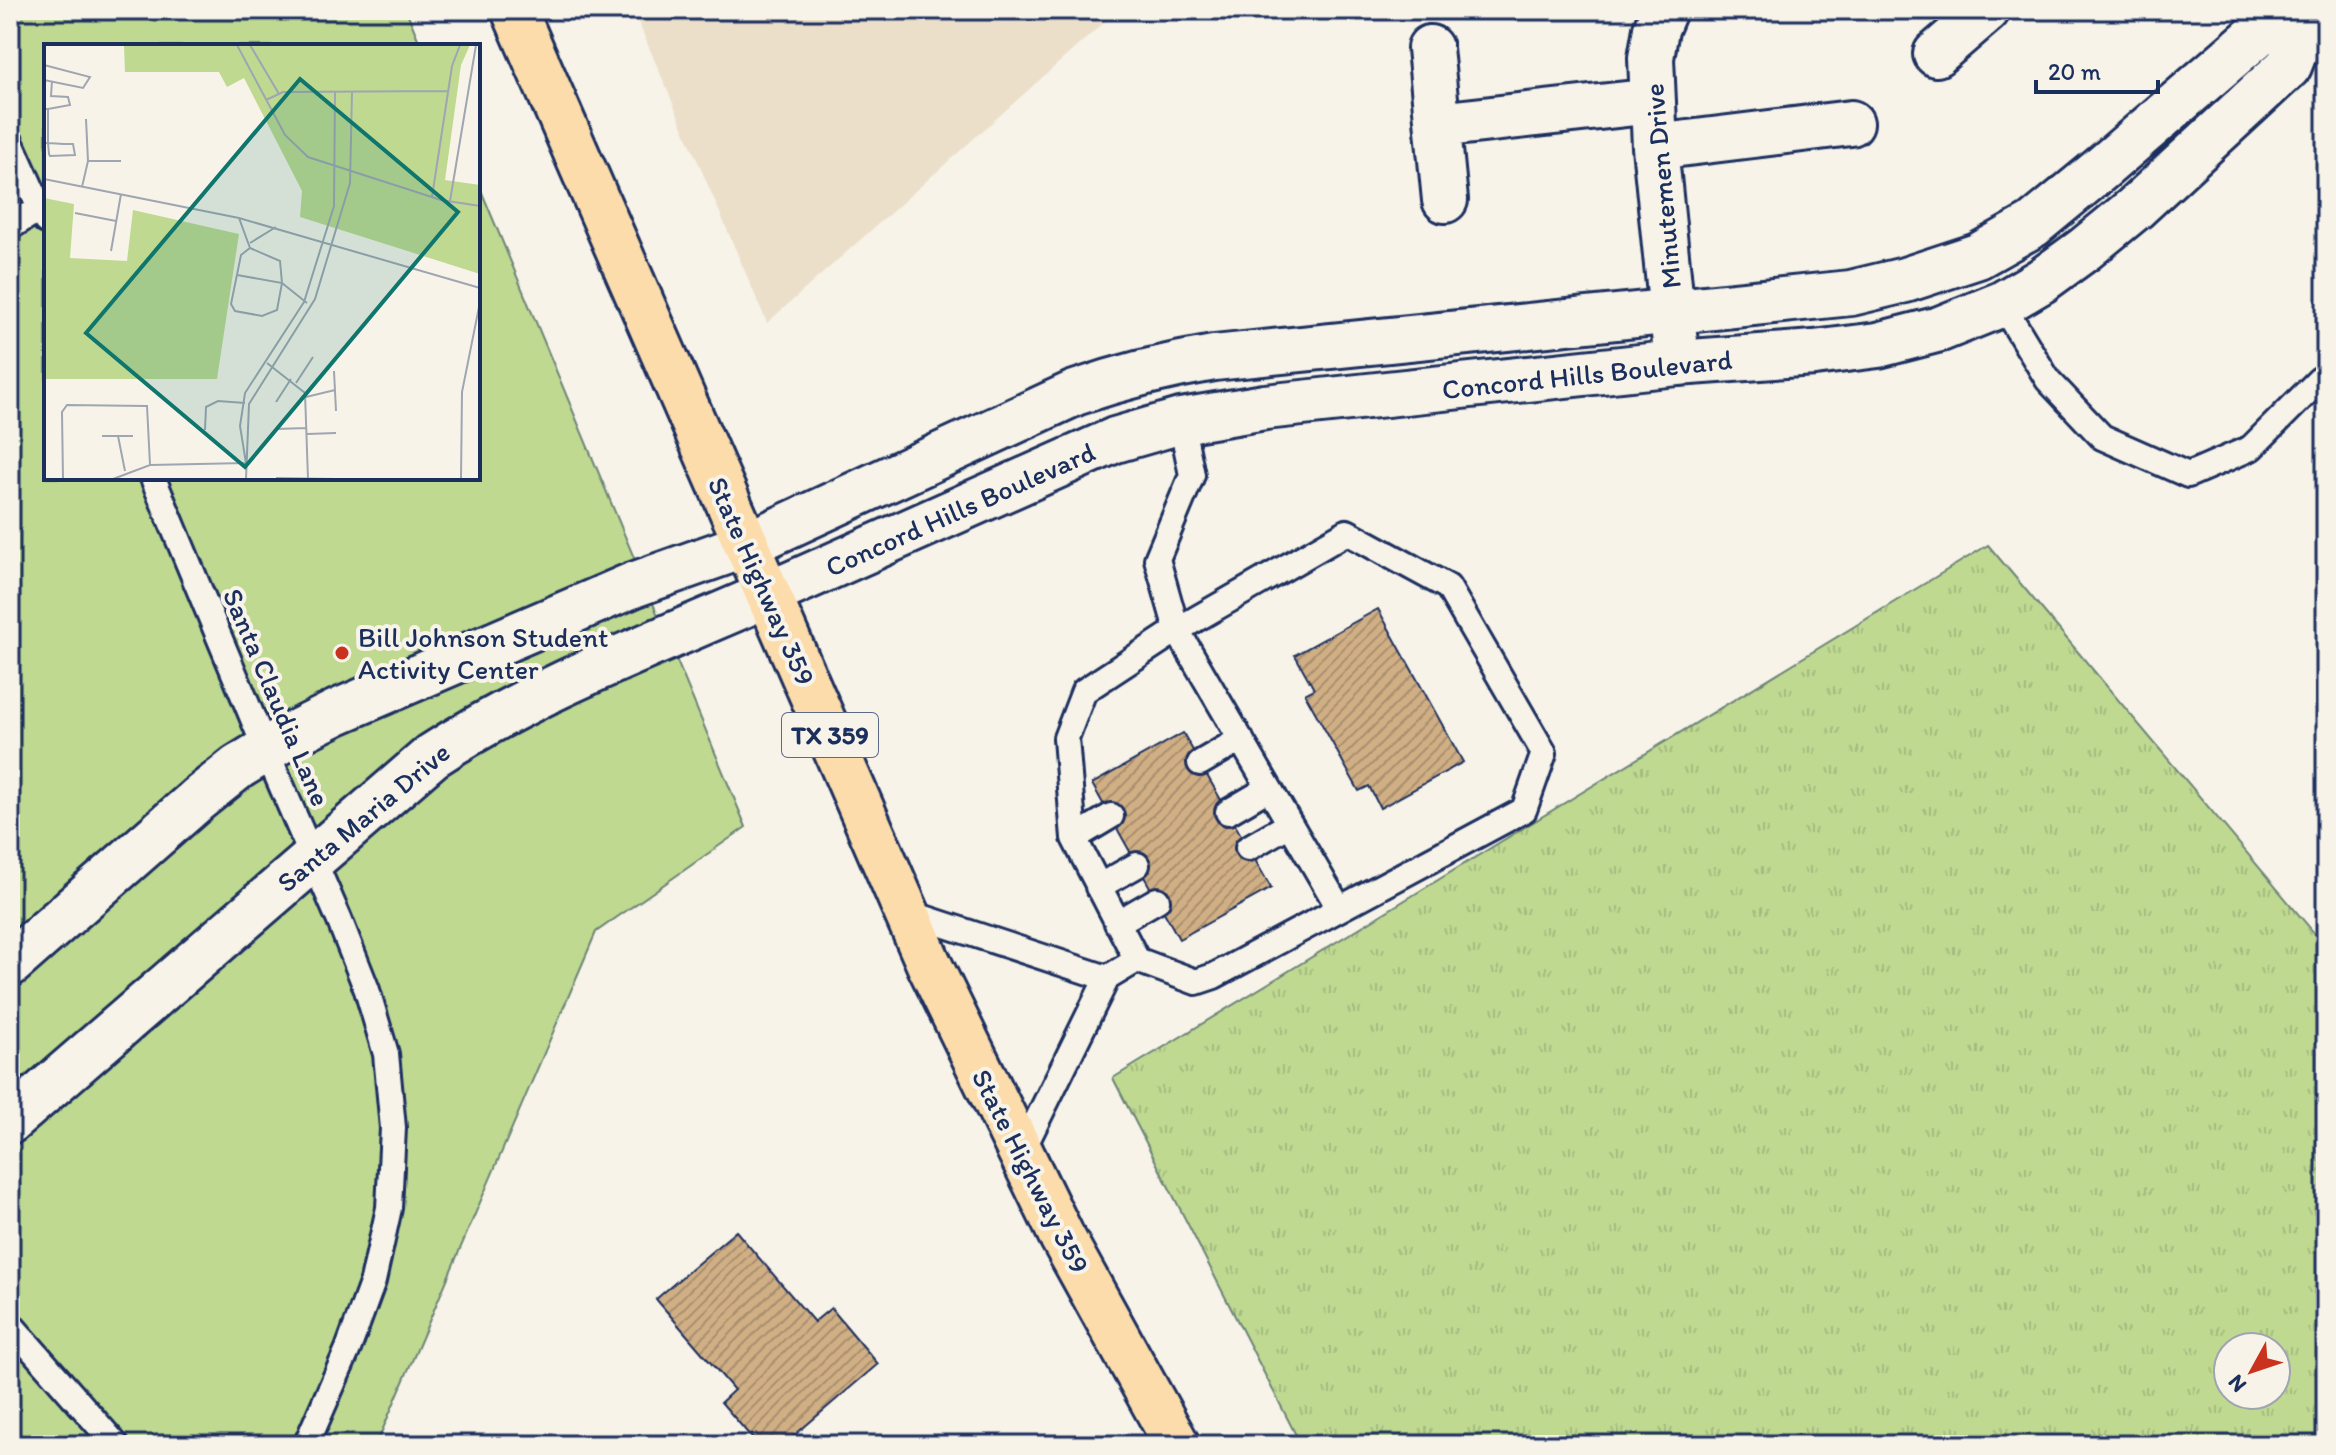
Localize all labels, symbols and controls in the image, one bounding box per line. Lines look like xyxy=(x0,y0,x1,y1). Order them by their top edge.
inset map xyxy=(44,44,480,480)
scale bar xyxy=(2036,44,2158,94)
text: 20 m xyxy=(2048,57,2101,86)
street label: Minutemen Drive xyxy=(1636,82,1688,290)
street label: Concord Hills Boulevard xyxy=(1440,342,1734,406)
street label: Concord Hills Boulevard xyxy=(820,434,1100,584)
street label: State Highway 359 xyxy=(701,471,823,691)
street label: Santa Claudia Lane xyxy=(216,583,338,811)
place label: Bill Johnson Student Activity Center xyxy=(358,620,609,686)
marker: Bill Johnson Student Activity Center xyxy=(333,644,351,662)
road number: TX 359 xyxy=(782,713,878,757)
street label: Santa Maria Drive xyxy=(270,735,456,899)
street label: State Highway 359 xyxy=(965,1063,1097,1279)
north arrow xyxy=(2212,1331,2292,1411)
text: N xyxy=(2222,1369,2252,1398)

